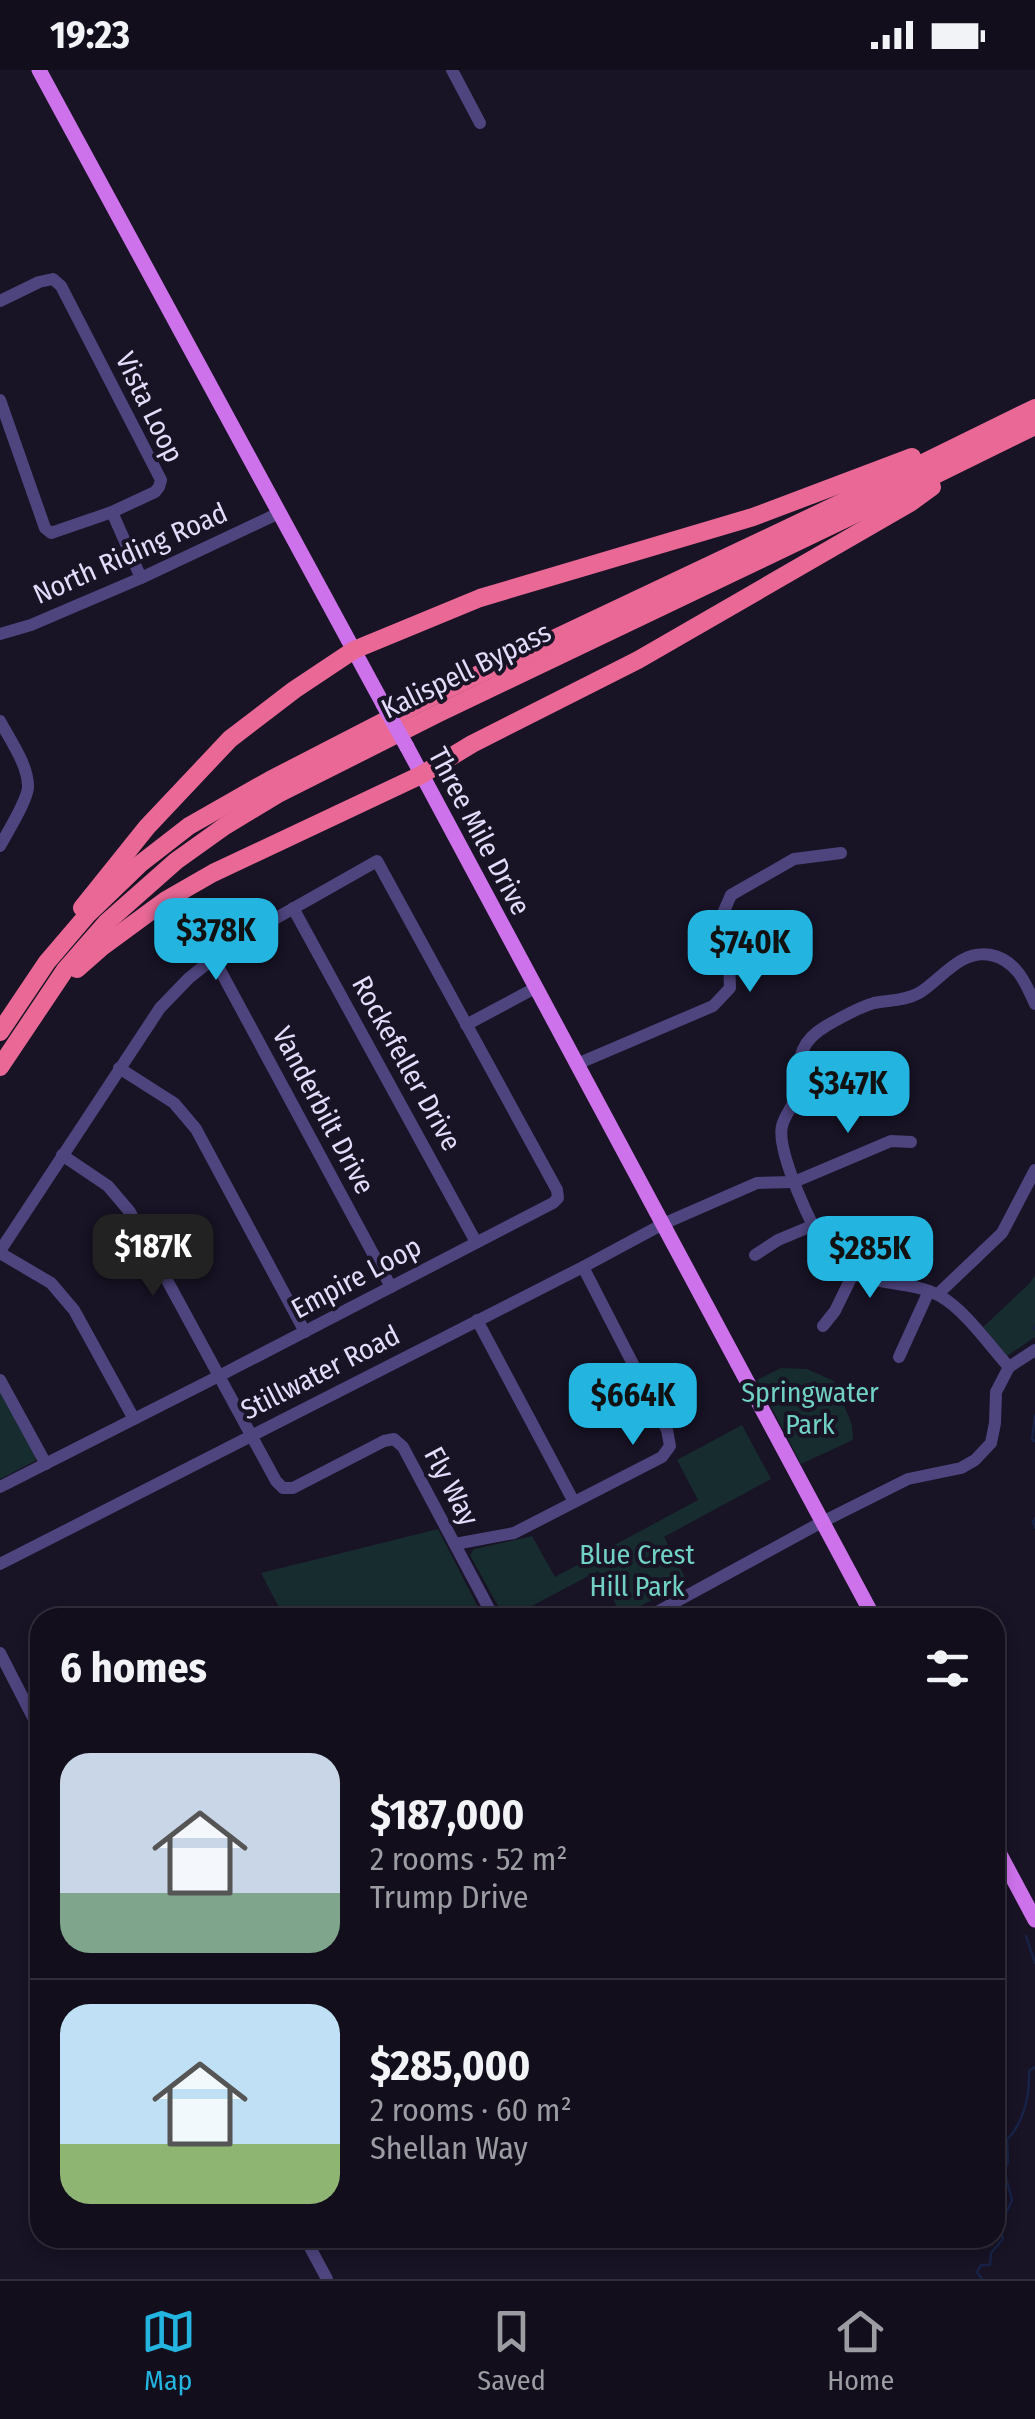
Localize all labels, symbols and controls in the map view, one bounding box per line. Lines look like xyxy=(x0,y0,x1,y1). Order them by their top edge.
text: 19:23 xyxy=(50,12,130,58)
street label: Vista Loop xyxy=(109,347,190,468)
street label: North Riding Road xyxy=(28,496,232,611)
street label: Kalispell Bypass xyxy=(376,615,556,726)
street label: Three Mile Drive xyxy=(422,742,538,921)
pin: $378K xyxy=(146,898,286,983)
pin: $740K xyxy=(680,910,820,995)
text: $378K xyxy=(176,911,256,949)
text: $740K xyxy=(710,923,790,961)
street label: Rockefeller Drive xyxy=(345,970,468,1156)
street label: Vanderbilt Drive xyxy=(266,1021,381,1199)
pin: $347K xyxy=(778,1051,918,1136)
text: $347K xyxy=(808,1064,888,1102)
pin: $187K xyxy=(83,1214,223,1299)
pin: $285K xyxy=(800,1216,940,1301)
text: $187K xyxy=(114,1227,192,1265)
text: $285K xyxy=(829,1229,911,1267)
street label: Empire Loop xyxy=(286,1230,427,1325)
street label: Stillwater Road xyxy=(235,1318,405,1427)
pin: $664K xyxy=(563,1363,703,1448)
text: $664K xyxy=(591,1376,675,1414)
park label: Springwater Park xyxy=(741,1376,879,1441)
street label: Fly Way xyxy=(417,1441,486,1532)
park label: Blue Crest Hill Park xyxy=(579,1538,696,1603)
icon: filters xyxy=(920,1641,975,1696)
text: 6 homes xyxy=(60,1643,207,1693)
text: $187,000 xyxy=(370,1790,524,1840)
icon: home xyxy=(140,1793,260,1913)
text: 2 rooms · 52 m² xyxy=(370,1840,568,1878)
text: Trump Drive xyxy=(370,1878,529,1916)
text: $285,000 xyxy=(370,2041,530,2091)
icon: home xyxy=(140,2044,260,2164)
text: 2 rooms · 60 m² xyxy=(370,2091,572,2129)
text: Shellan Way xyxy=(370,2129,528,2167)
tab: Map xyxy=(141,2304,196,2397)
tab: Saved xyxy=(477,2304,546,2397)
tab: Home xyxy=(827,2304,894,2397)

